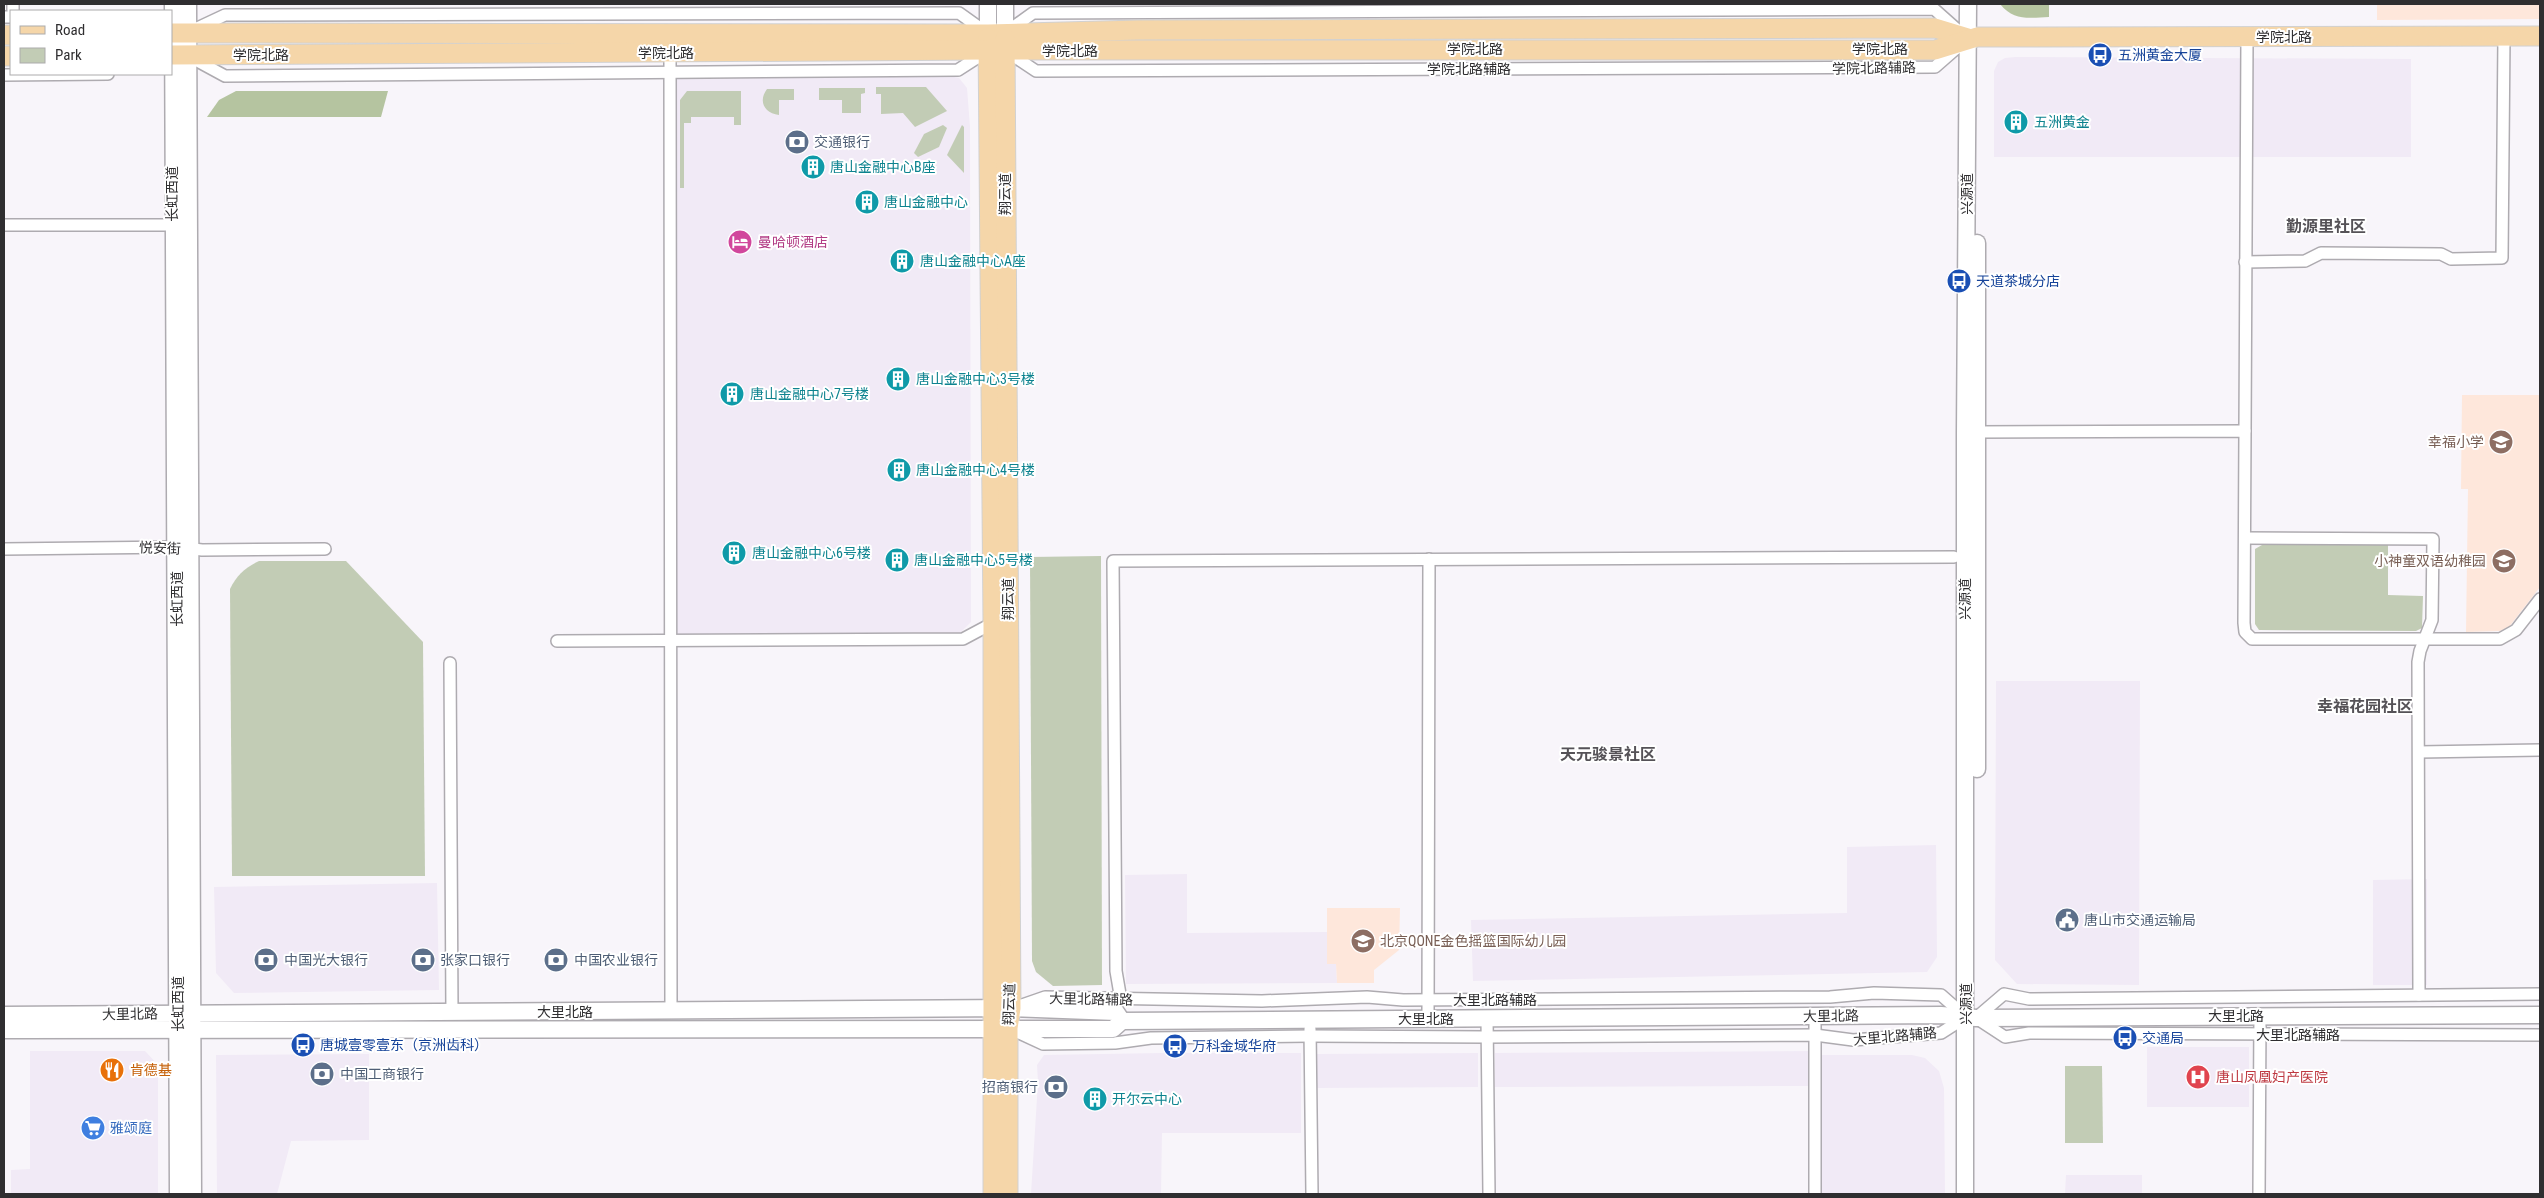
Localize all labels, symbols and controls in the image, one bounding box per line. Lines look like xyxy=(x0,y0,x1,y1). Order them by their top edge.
legend xyxy=(10,10,172,75)
text: Road xyxy=(55,21,85,39)
street label: 学院北路 xyxy=(2256,29,2312,45)
street label: 学院北路 xyxy=(1447,41,1503,57)
street label: 学院北路 xyxy=(1852,41,1908,57)
bus stop icon: 五洲黄金大厦 xyxy=(2087,42,2113,68)
street label: 学院北路 xyxy=(1042,43,1098,59)
street label: 学院北路 xyxy=(638,45,694,61)
text: Park xyxy=(55,46,82,64)
street label: 学院北路 xyxy=(233,47,289,63)
place label: 五洲黄金大厦 xyxy=(2118,47,2202,63)
street label: 学院北路辅路 xyxy=(1832,59,1916,77)
street label: 学院北路辅路 xyxy=(1427,61,1511,77)
building icon: 五洲黄金 xyxy=(2003,109,2029,135)
place label: 五洲黄金 xyxy=(2034,114,2090,130)
bank icon: 交通银行 xyxy=(784,129,810,155)
place label: 交通银行 xyxy=(814,134,870,150)
building icon: 唐山金融中心B座 xyxy=(800,154,826,180)
place label: 唐山金融中心B座 xyxy=(830,159,936,175)
street label: 长虹西道 xyxy=(164,166,180,222)
street label: 翔云道 xyxy=(997,173,1013,215)
street label: 兴源道 xyxy=(1959,173,1975,215)
building icon: 唐山金融中心 xyxy=(854,189,880,215)
place label: 唐山金融中心 xyxy=(884,194,968,210)
district label: 勤源里社区 xyxy=(2286,217,2366,236)
hotel icon: 曼哈顿酒店 xyxy=(727,229,753,255)
place label: 曼哈顿酒店 xyxy=(758,234,828,250)
building icon: 唐山金融中心A座 xyxy=(889,248,915,274)
place label: 唐山金融中心A座 xyxy=(920,253,1026,269)
bus stop icon: 天道茶城分店 xyxy=(1946,268,1972,294)
place label: 天道茶城分店 xyxy=(1976,273,2060,289)
building icon: 唐山金融中心3号楼 xyxy=(885,366,911,392)
place label: 唐山金融中心3号楼 xyxy=(916,371,1035,387)
building icon: 唐山金融中心7号楼 xyxy=(719,381,745,407)
place label: 唐山金融中心7号楼 xyxy=(750,386,869,402)
school or university icon: 幸福小学 xyxy=(2488,429,2514,455)
place label: 幸福小学 xyxy=(2428,434,2484,450)
building icon: 唐山金融中心4号楼 xyxy=(886,457,912,483)
place label: 唐山金融中心4号楼 xyxy=(916,462,1035,478)
street label: 悦安街 xyxy=(139,539,181,557)
building icon: 唐山金融中心6号楼 xyxy=(721,540,747,566)
place label: 唐山金融中心6号楼 xyxy=(752,545,871,561)
building icon: 唐山金融中心5号楼 xyxy=(884,547,910,573)
school or university icon: 小神童双语幼稚园 xyxy=(2491,548,2517,574)
place label: 唐山金融中心5号楼 xyxy=(914,552,1033,568)
place label: 小神童双语幼稚园 xyxy=(2374,553,2486,569)
street label: 长虹西道 xyxy=(169,571,185,627)
street label: 翔云道 xyxy=(1000,578,1016,620)
street label: 兴源道 xyxy=(1957,578,1973,620)
district label: 幸福花园社区 xyxy=(2317,697,2413,716)
district label: 天元骏景社区 xyxy=(1560,745,1656,764)
public building icon: 唐山市交通运输局 xyxy=(2054,907,2080,933)
place label: 唐山市交通运输局 xyxy=(2084,912,2196,928)
school or university icon: 北京QONE金色摇篮国际幼儿园 xyxy=(1350,928,1376,954)
place label: 北京QONE金色摇篮国际幼儿园 xyxy=(1380,933,1566,949)
bank icon: 中国光大银行 xyxy=(253,947,279,973)
bank icon: 张家口银行 xyxy=(410,947,436,973)
bank icon: 中国农业银行 xyxy=(543,947,569,973)
place label: 中国光大银行 xyxy=(284,952,368,968)
place label: 张家口银行 xyxy=(440,952,510,968)
place label: 中国农业银行 xyxy=(574,952,658,968)
street label: 长虹西道 xyxy=(170,976,186,1032)
street label: 翔云道 xyxy=(1000,983,1018,1025)
street label: 兴源道 xyxy=(1958,983,1974,1025)
street label: 大里北路辅路 xyxy=(1049,990,1133,1008)
street label: 大里北路辅路 xyxy=(1453,992,1537,1008)
street label: 大里北路 xyxy=(537,1004,593,1020)
street label: 大里北路 xyxy=(102,1006,158,1022)
street label: 大里北路 xyxy=(1803,1008,1859,1024)
street label: 大里北路 xyxy=(2208,1008,2264,1024)
street label: 大里北路 xyxy=(1398,1011,1454,1027)
street label: 大里北路辅路 xyxy=(1852,1024,1938,1048)
bus stop icon: 交通局 xyxy=(2112,1025,2138,1051)
street label: 大里北路辅路 xyxy=(2256,1027,2340,1043)
place label: 交通局 xyxy=(2142,1030,2184,1046)
bus stop icon: 唐城壹零壹东（京洲齿科） xyxy=(290,1032,316,1058)
bus stop icon: 万科金域华府 xyxy=(1162,1033,1188,1059)
place label: 唐城壹零壹东（京洲齿科） xyxy=(320,1037,488,1053)
place label: 万科金域华府 xyxy=(1192,1038,1276,1054)
restaurant icon: 肯德基 xyxy=(99,1057,125,1083)
bank icon: 中国工商银行 xyxy=(309,1061,335,1087)
place label: 肯德基 xyxy=(130,1062,172,1078)
hospital icon: 唐山凤凰妇产医院 xyxy=(2185,1064,2211,1090)
place label: 中国工商银行 xyxy=(340,1066,424,1082)
place label: 唐山凤凰妇产医院 xyxy=(2216,1069,2328,1085)
bank icon: 招商银行 xyxy=(1043,1074,1069,1100)
place label: 招商银行 xyxy=(982,1079,1038,1095)
building icon: 开尔云中心 xyxy=(1082,1086,1108,1112)
place label: 开尔云中心 xyxy=(1112,1091,1182,1107)
supermarket icon: 雅颂庭 xyxy=(80,1115,106,1141)
place label: 雅颂庭 xyxy=(110,1120,152,1136)

